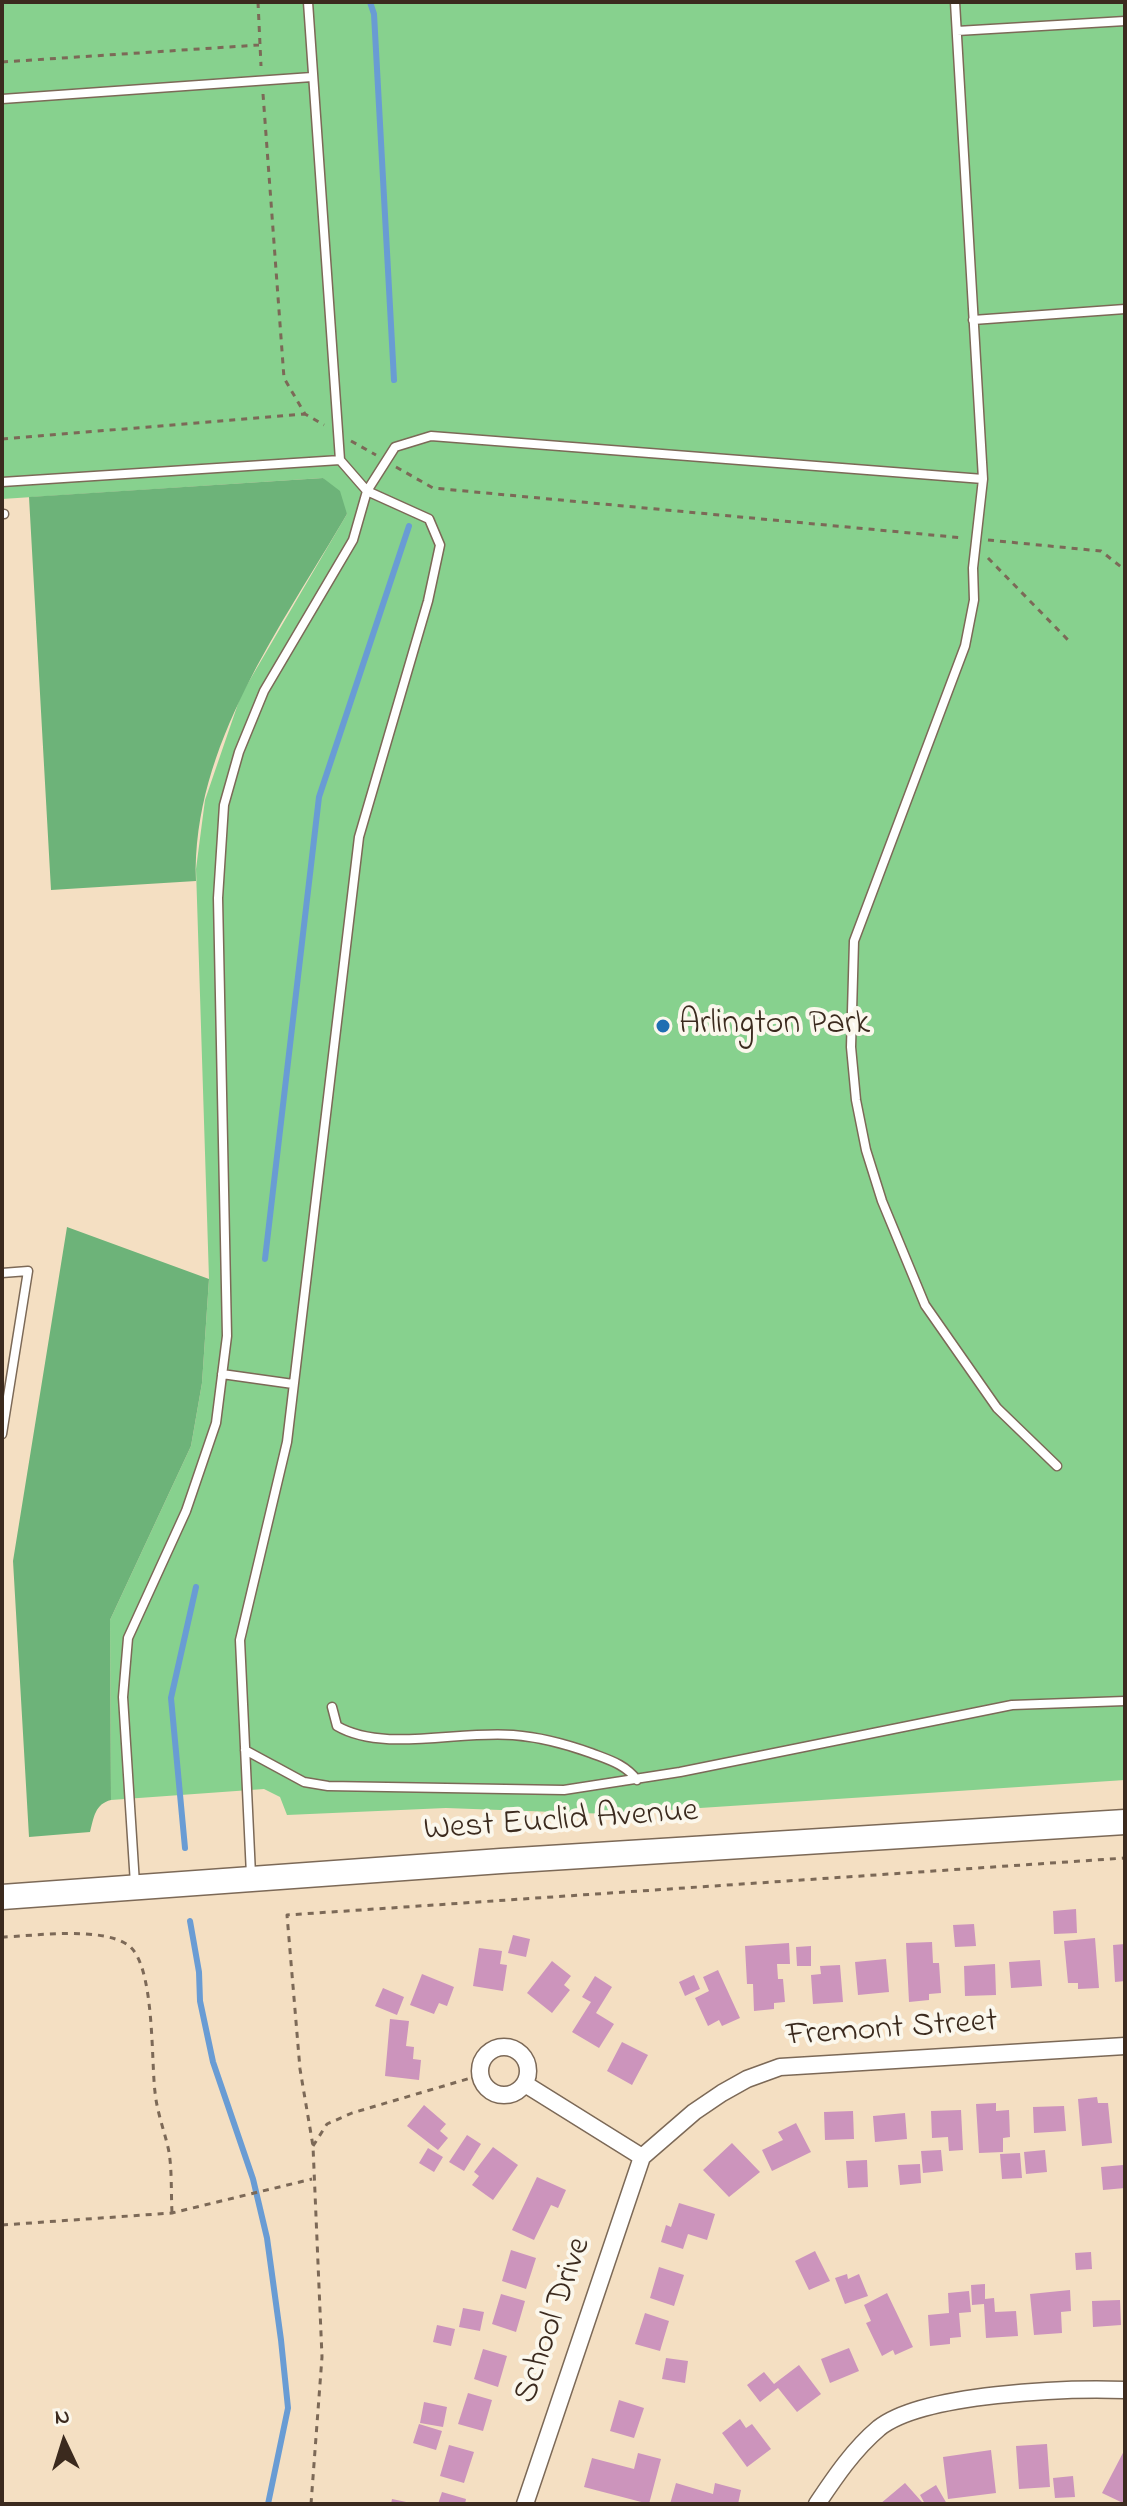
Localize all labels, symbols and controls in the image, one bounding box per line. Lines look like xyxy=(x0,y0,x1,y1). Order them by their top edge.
place label: Arlington Park xyxy=(679,1006,870,1046)
marker: Arlington Park xyxy=(654,1017,672,1035)
street label: West Euclid Avenue xyxy=(422,1793,700,1853)
street label: Fremont Street xyxy=(785,2003,999,2059)
street label: School Drive xyxy=(508,2233,602,2409)
north arrow xyxy=(24,2402,104,2482)
text: N xyxy=(54,2402,71,2435)

